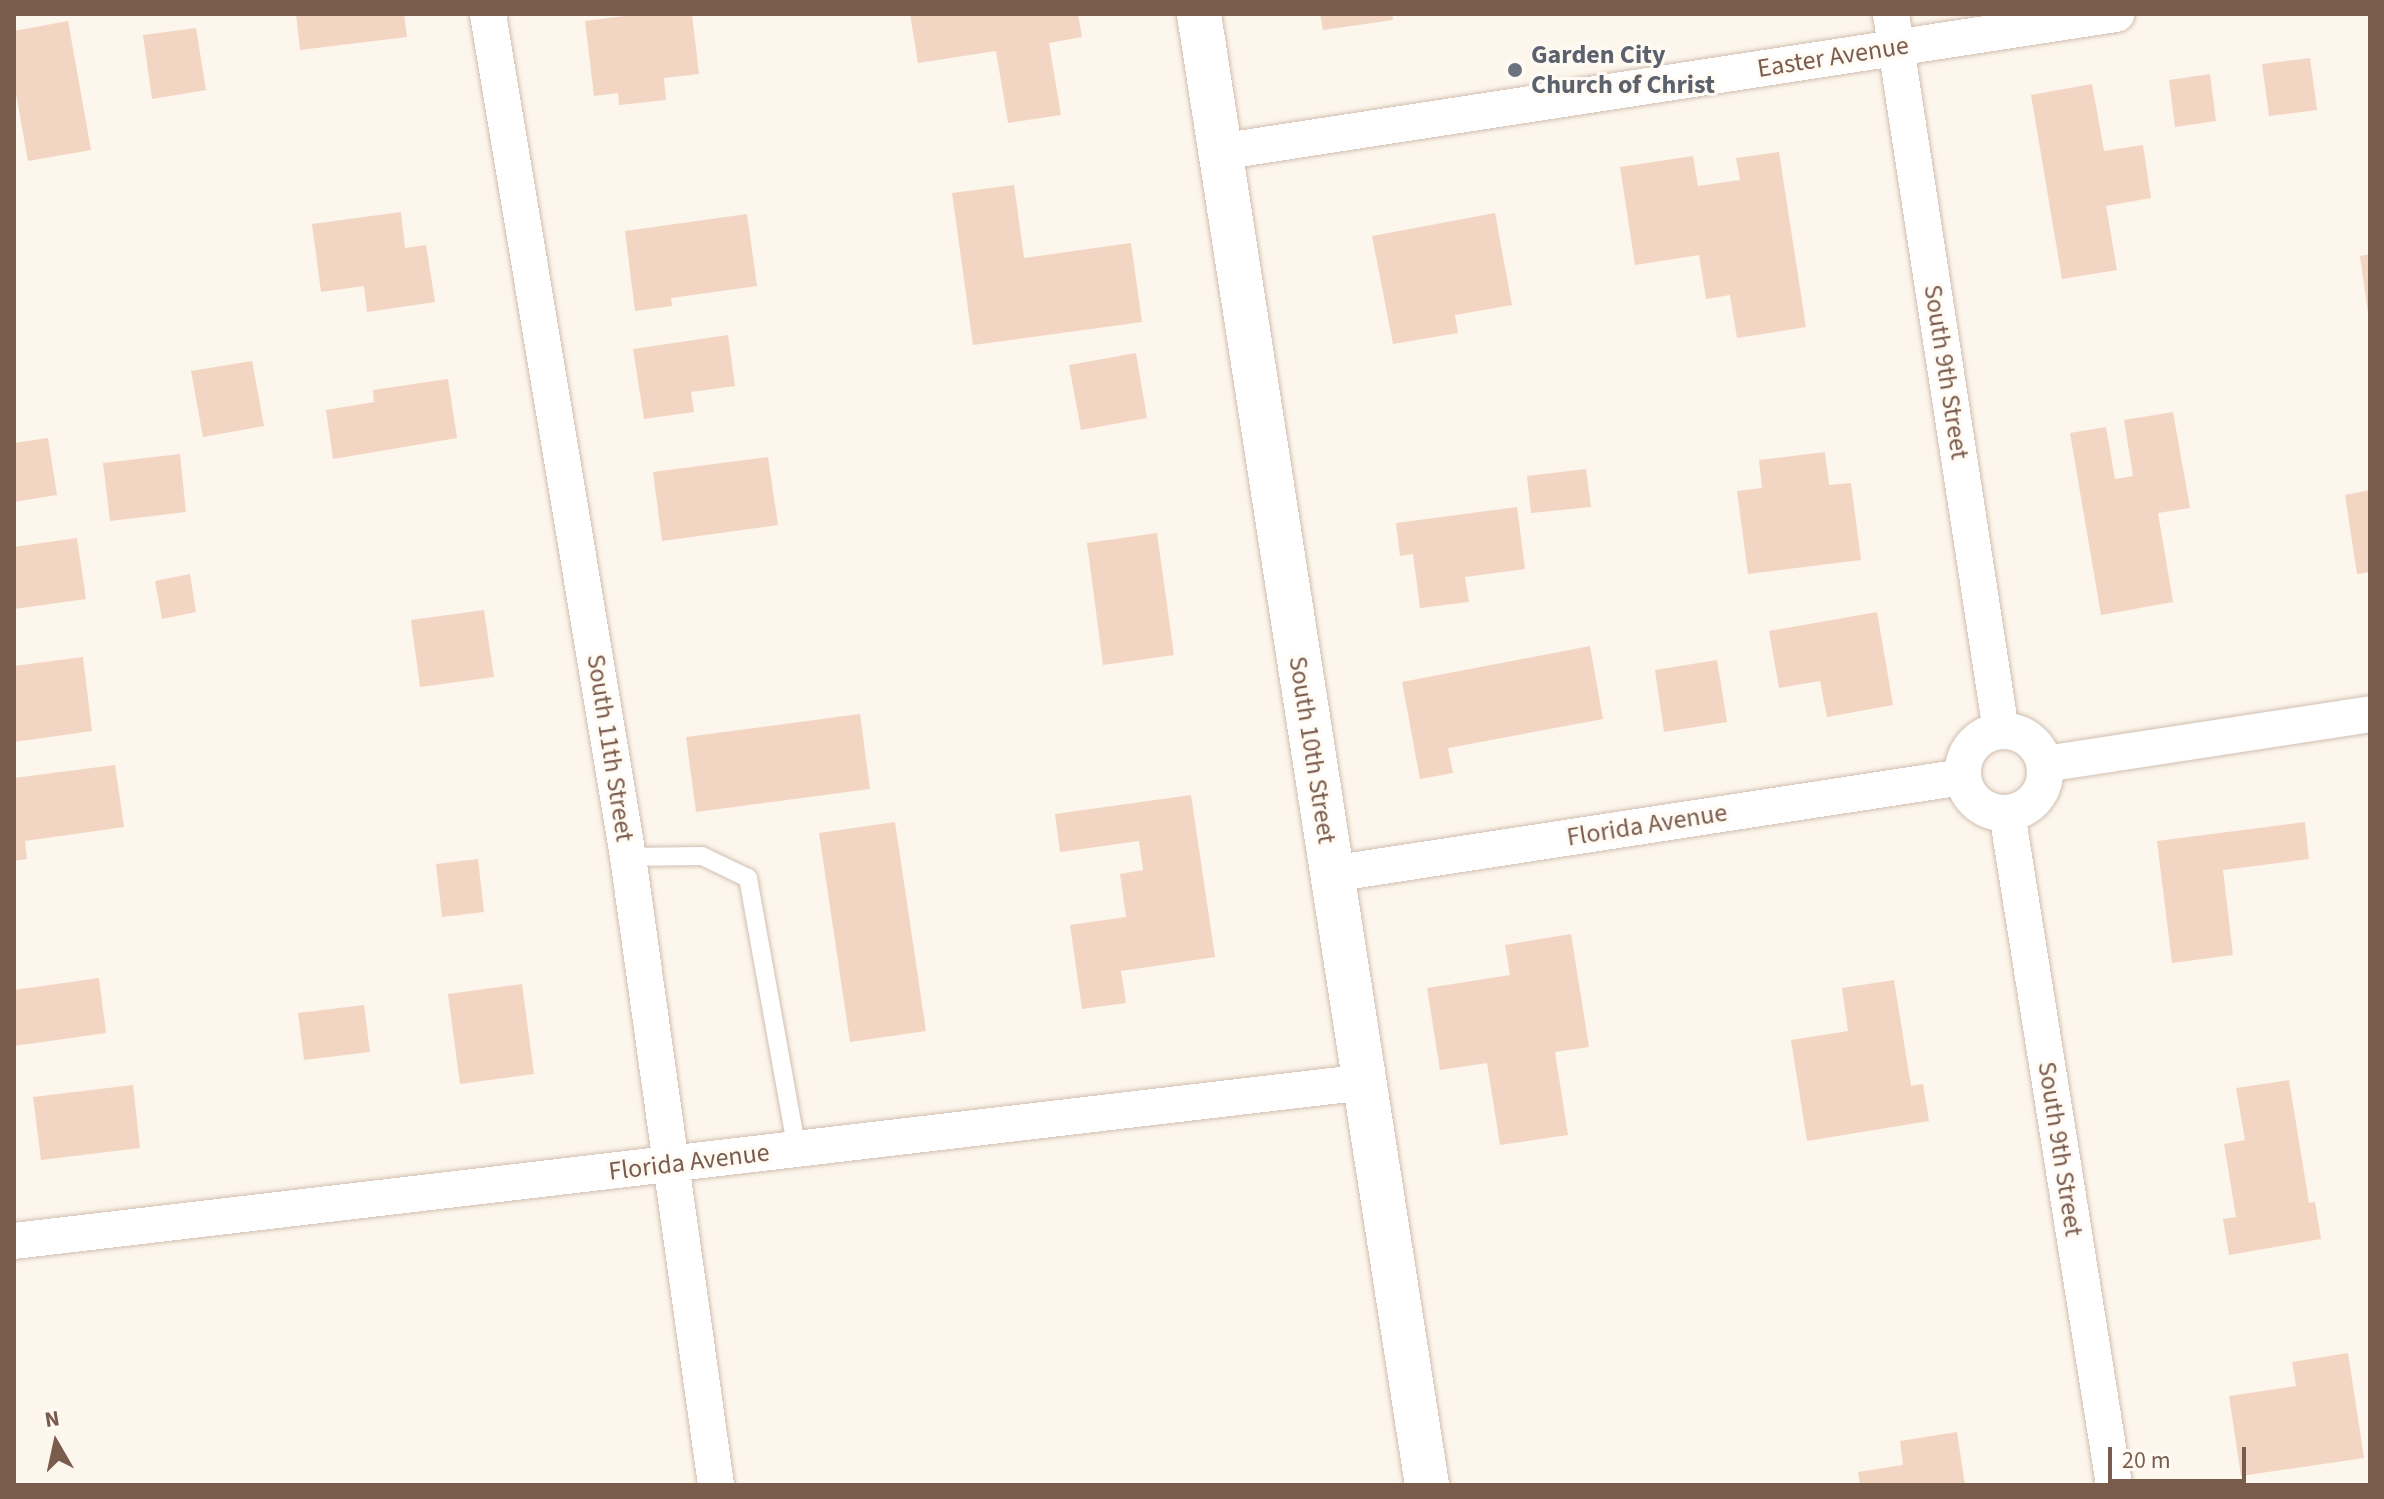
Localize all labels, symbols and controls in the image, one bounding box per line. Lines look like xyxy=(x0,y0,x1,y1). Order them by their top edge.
street label: Easter Avenue xyxy=(1755,30,1911,84)
place label: Garden City Church of Christ xyxy=(1531,39,1715,100)
marker: Garden City Church of Christ xyxy=(1506,61,1524,79)
street label: South 9th Street xyxy=(1917,282,1975,462)
street label: South 11th Street xyxy=(580,652,640,844)
street label: South 10th Street xyxy=(1282,654,1342,846)
street label: Florida Avenue xyxy=(1565,797,1729,853)
street label: South 9th Street xyxy=(2031,1059,2089,1239)
street label: Florida Avenue xyxy=(607,1137,771,1187)
text: N xyxy=(43,1402,62,1436)
north arrow xyxy=(16,1403,96,1483)
scale bar xyxy=(2112,1431,2250,1481)
text: 20 m xyxy=(2122,1443,2171,1478)

